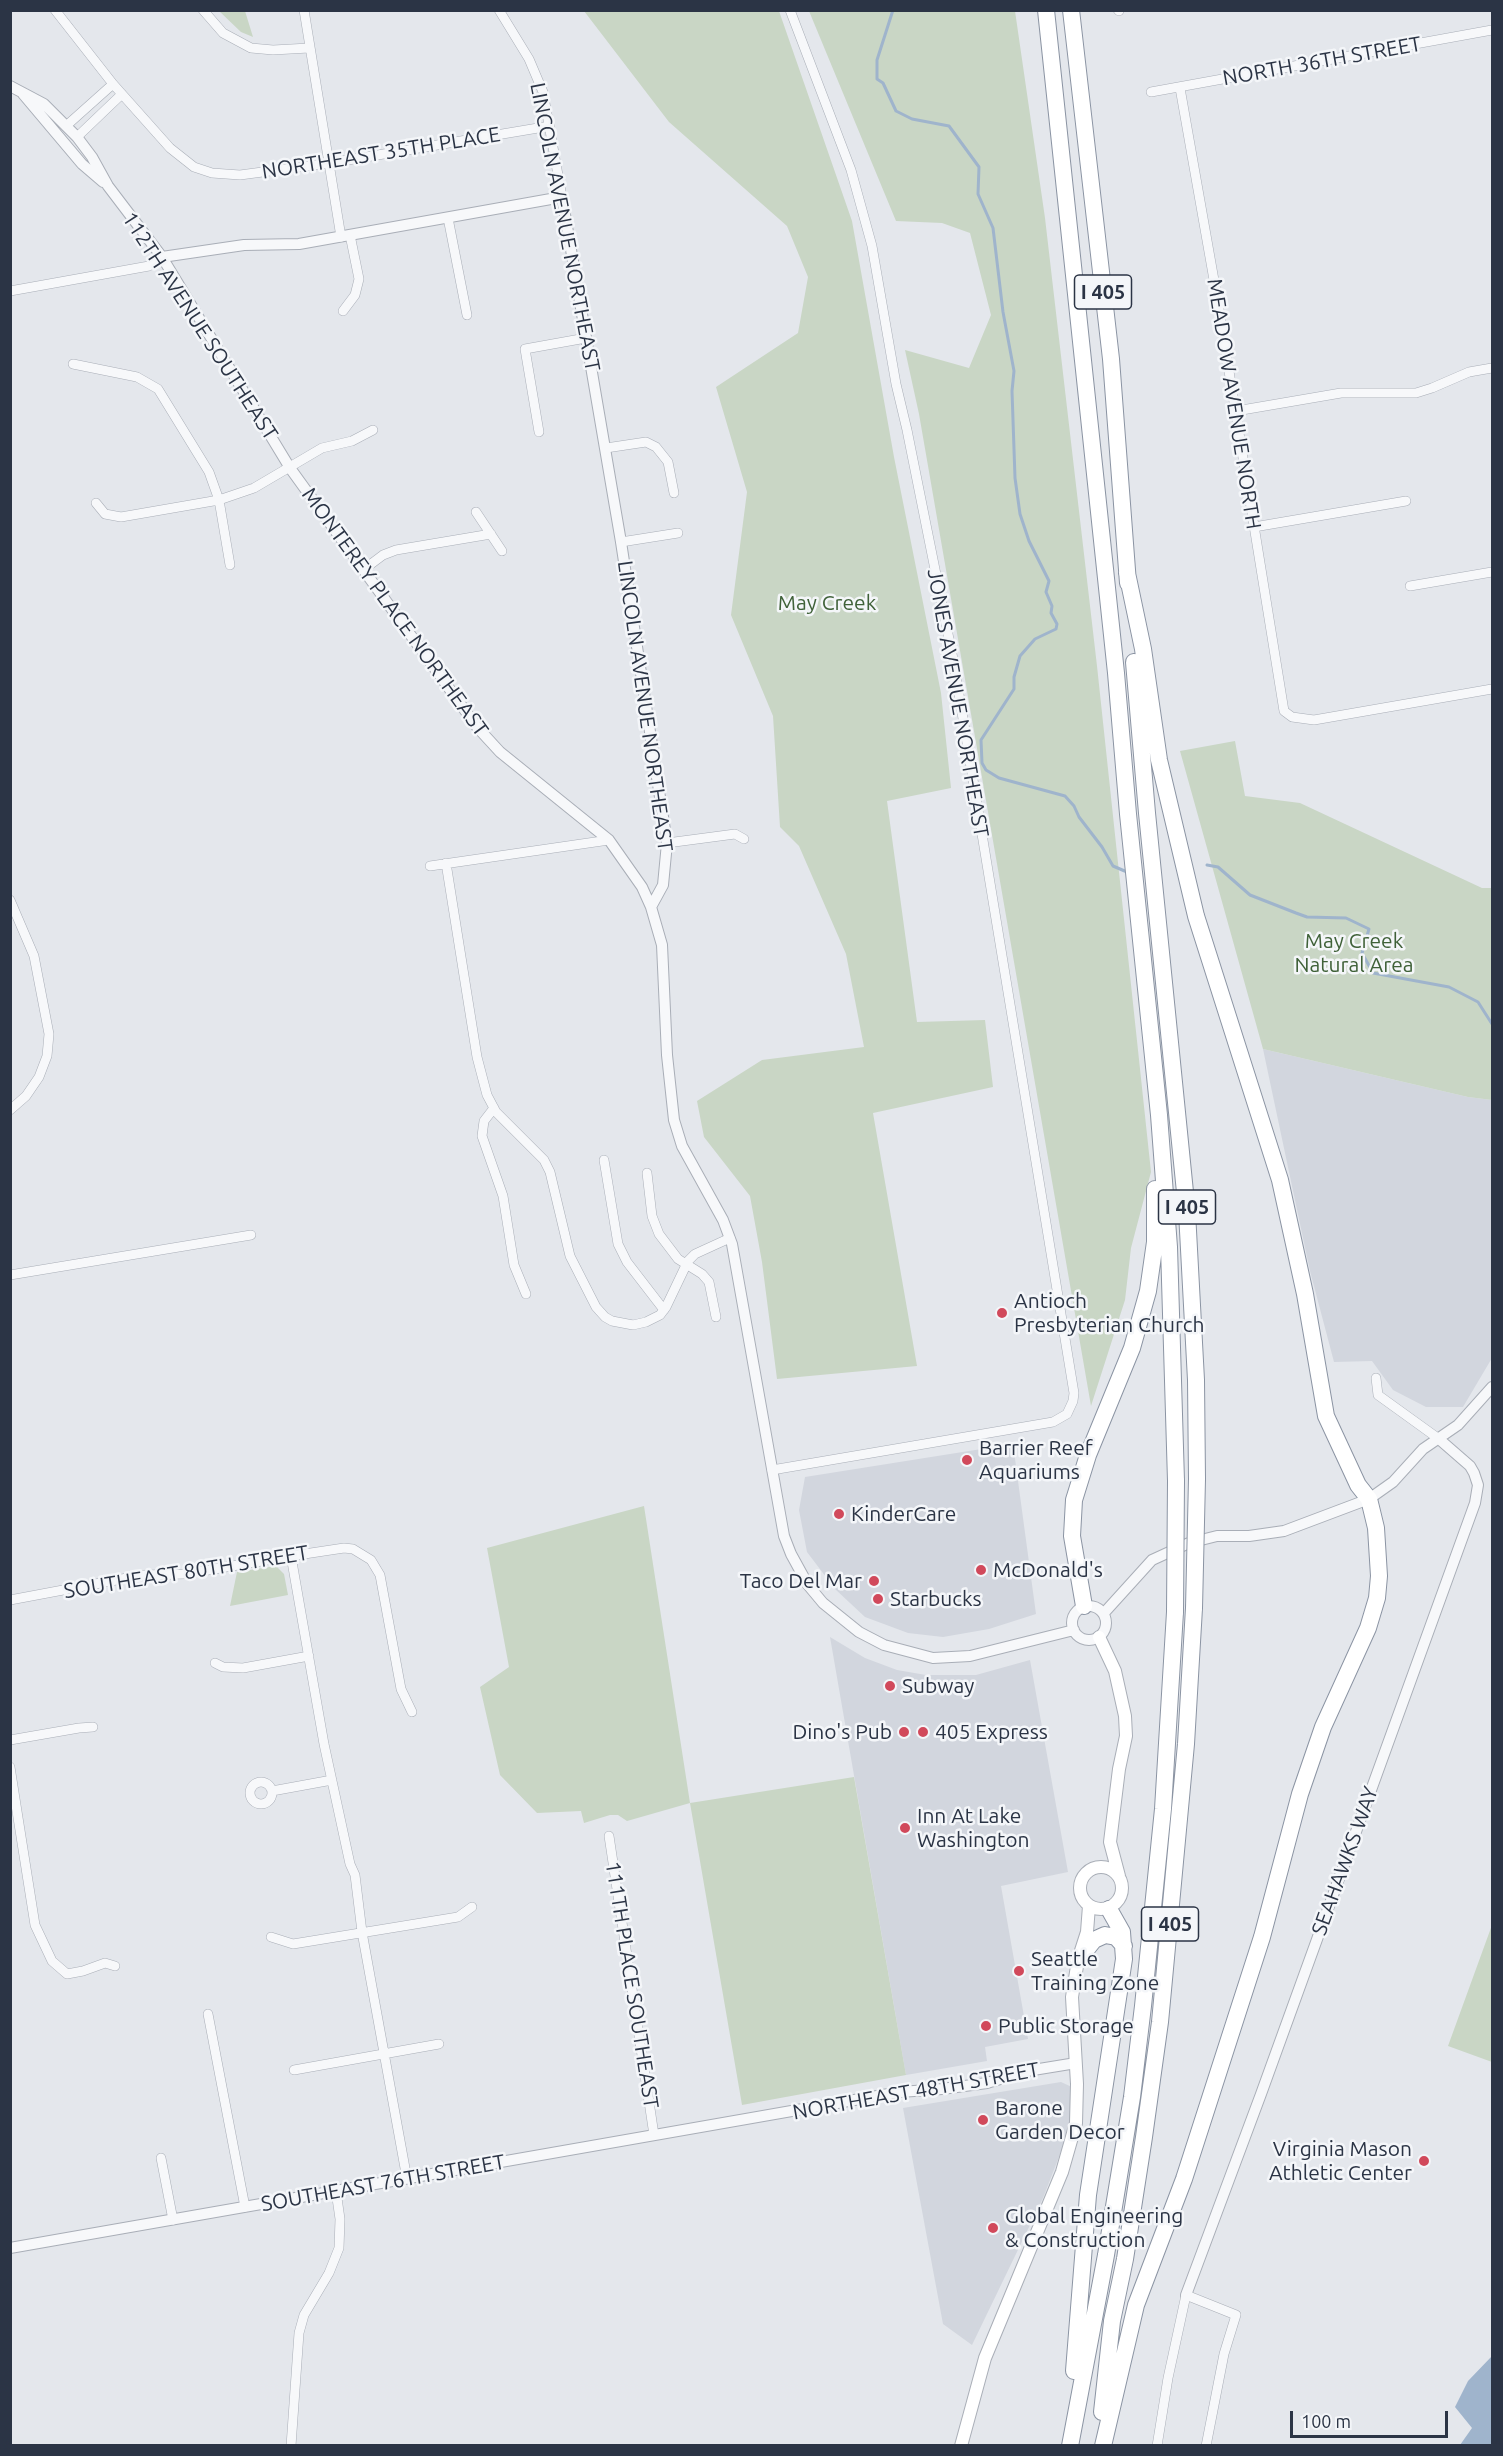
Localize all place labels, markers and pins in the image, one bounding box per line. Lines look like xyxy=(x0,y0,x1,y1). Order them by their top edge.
place label: Antioch Presbyterian Church xyxy=(1014,1288,1205,1338)
marker: Antioch Presbyterian Church xyxy=(995,1306,1009,1320)
place label: Barrier Reef Aquariums xyxy=(979,1435,1093,1485)
marker: Barrier Reef Aquariums xyxy=(960,1453,974,1467)
place label: KinderCare xyxy=(851,1501,956,1527)
marker: KinderCare xyxy=(832,1507,846,1521)
place label: McDonald's xyxy=(993,1557,1103,1583)
marker: McDonald's xyxy=(974,1563,988,1577)
place label: Taco Del Mar xyxy=(740,1568,862,1594)
marker: Taco Del Mar xyxy=(867,1574,881,1588)
place label: Starbucks xyxy=(890,1586,982,1612)
marker: Starbucks xyxy=(871,1592,885,1606)
place label: Subway xyxy=(902,1673,974,1699)
marker: Subway xyxy=(883,1679,897,1693)
place label: Dino's Pub xyxy=(792,1719,892,1745)
place label: 405 Express xyxy=(935,1719,1048,1745)
marker: Dino's Pub xyxy=(897,1725,911,1739)
marker: 405 Express xyxy=(916,1725,930,1739)
place label: Inn At Lake Washington xyxy=(917,1803,1030,1853)
marker: Inn At Lake Washington xyxy=(898,1821,912,1835)
place label: Seattle Training Zone xyxy=(1031,1946,1159,1996)
marker: Seattle Training Zone xyxy=(1012,1964,1026,1978)
place label: Public Storage xyxy=(998,2013,1134,2039)
marker: Public Storage xyxy=(979,2019,993,2033)
place label: Barone Garden Decor xyxy=(995,2095,1125,2145)
marker: Barone Garden Decor xyxy=(976,2113,990,2127)
place label: Virginia Mason Athletic Center xyxy=(1269,2136,1412,2186)
marker: Virginia Mason Athletic Center xyxy=(1417,2154,1431,2168)
place label: Global Engineering & Construction xyxy=(1005,2203,1183,2253)
marker: Global Engineering & Construction xyxy=(986,2221,1000,2235)

